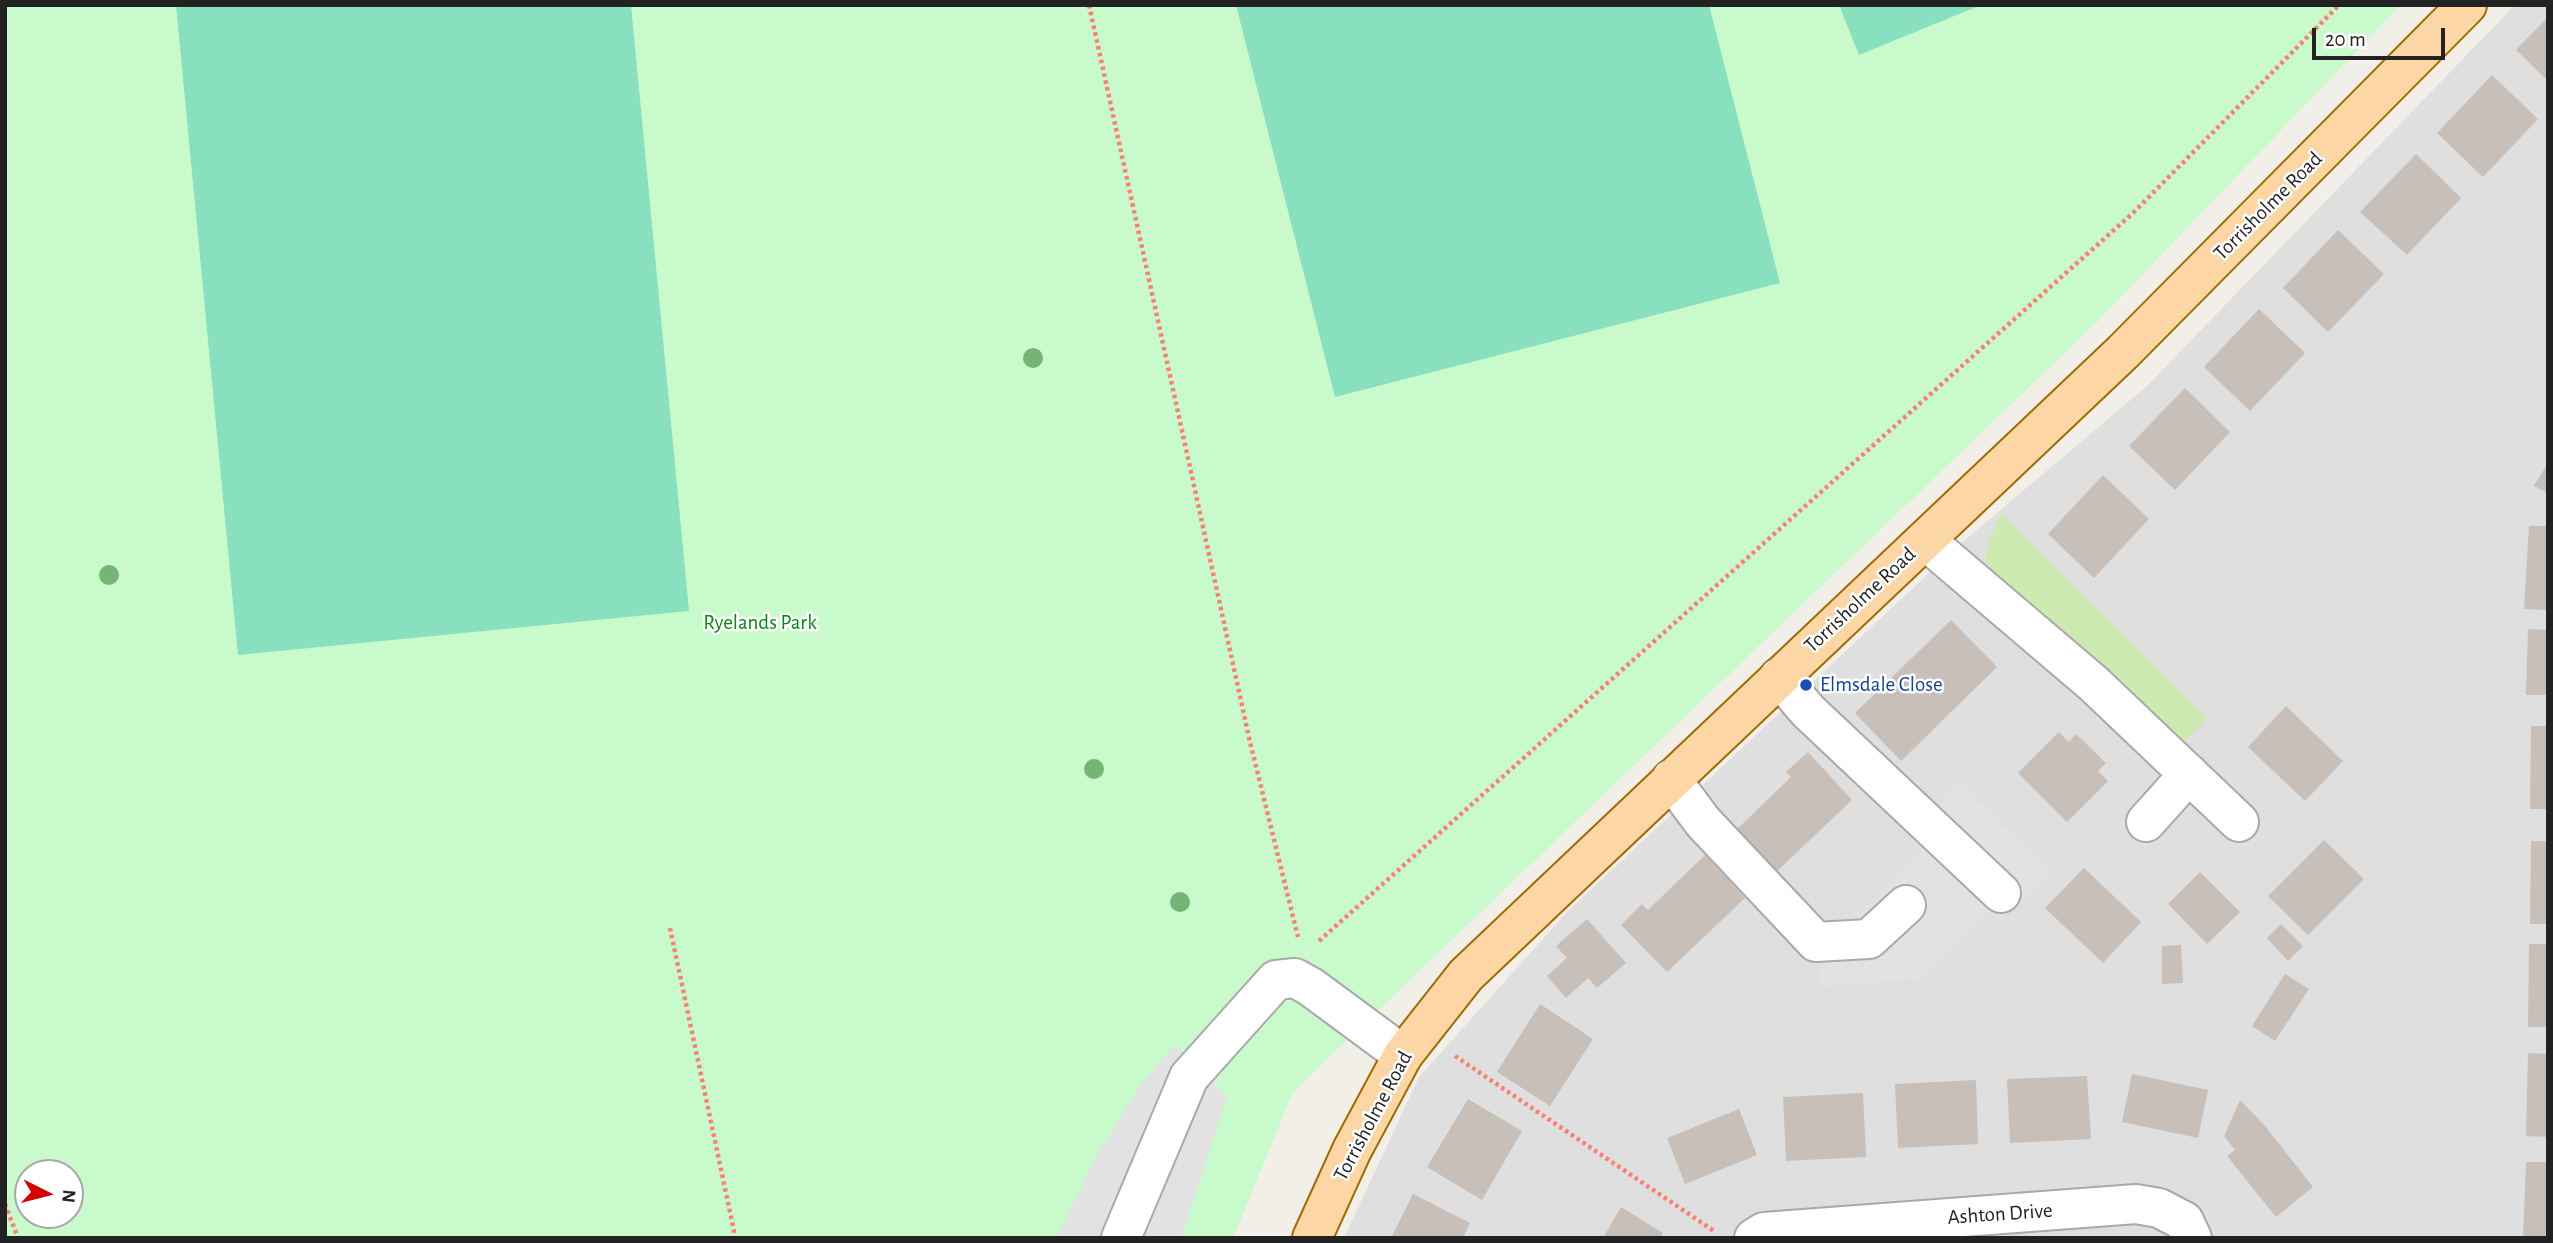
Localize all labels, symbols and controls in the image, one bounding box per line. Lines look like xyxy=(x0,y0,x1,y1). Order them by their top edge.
scale bar xyxy=(2315,14,2448,58)
text: 20 m xyxy=(2325,29,2366,50)
street label: Torrisholme Road xyxy=(2208,146,2328,266)
street label: Torrisholme Road xyxy=(1799,542,1921,658)
park label: Ryelands Park xyxy=(703,610,817,636)
place label: Elmsdale Close xyxy=(1820,672,1943,698)
marker: Elmsdale Close xyxy=(1798,677,1814,693)
street label: Torrisholme Road xyxy=(1328,1047,1418,1185)
north arrow xyxy=(14,1159,84,1229)
text: N xyxy=(58,1188,79,1204)
street label: Ashton Drive xyxy=(1947,1198,2053,1230)

